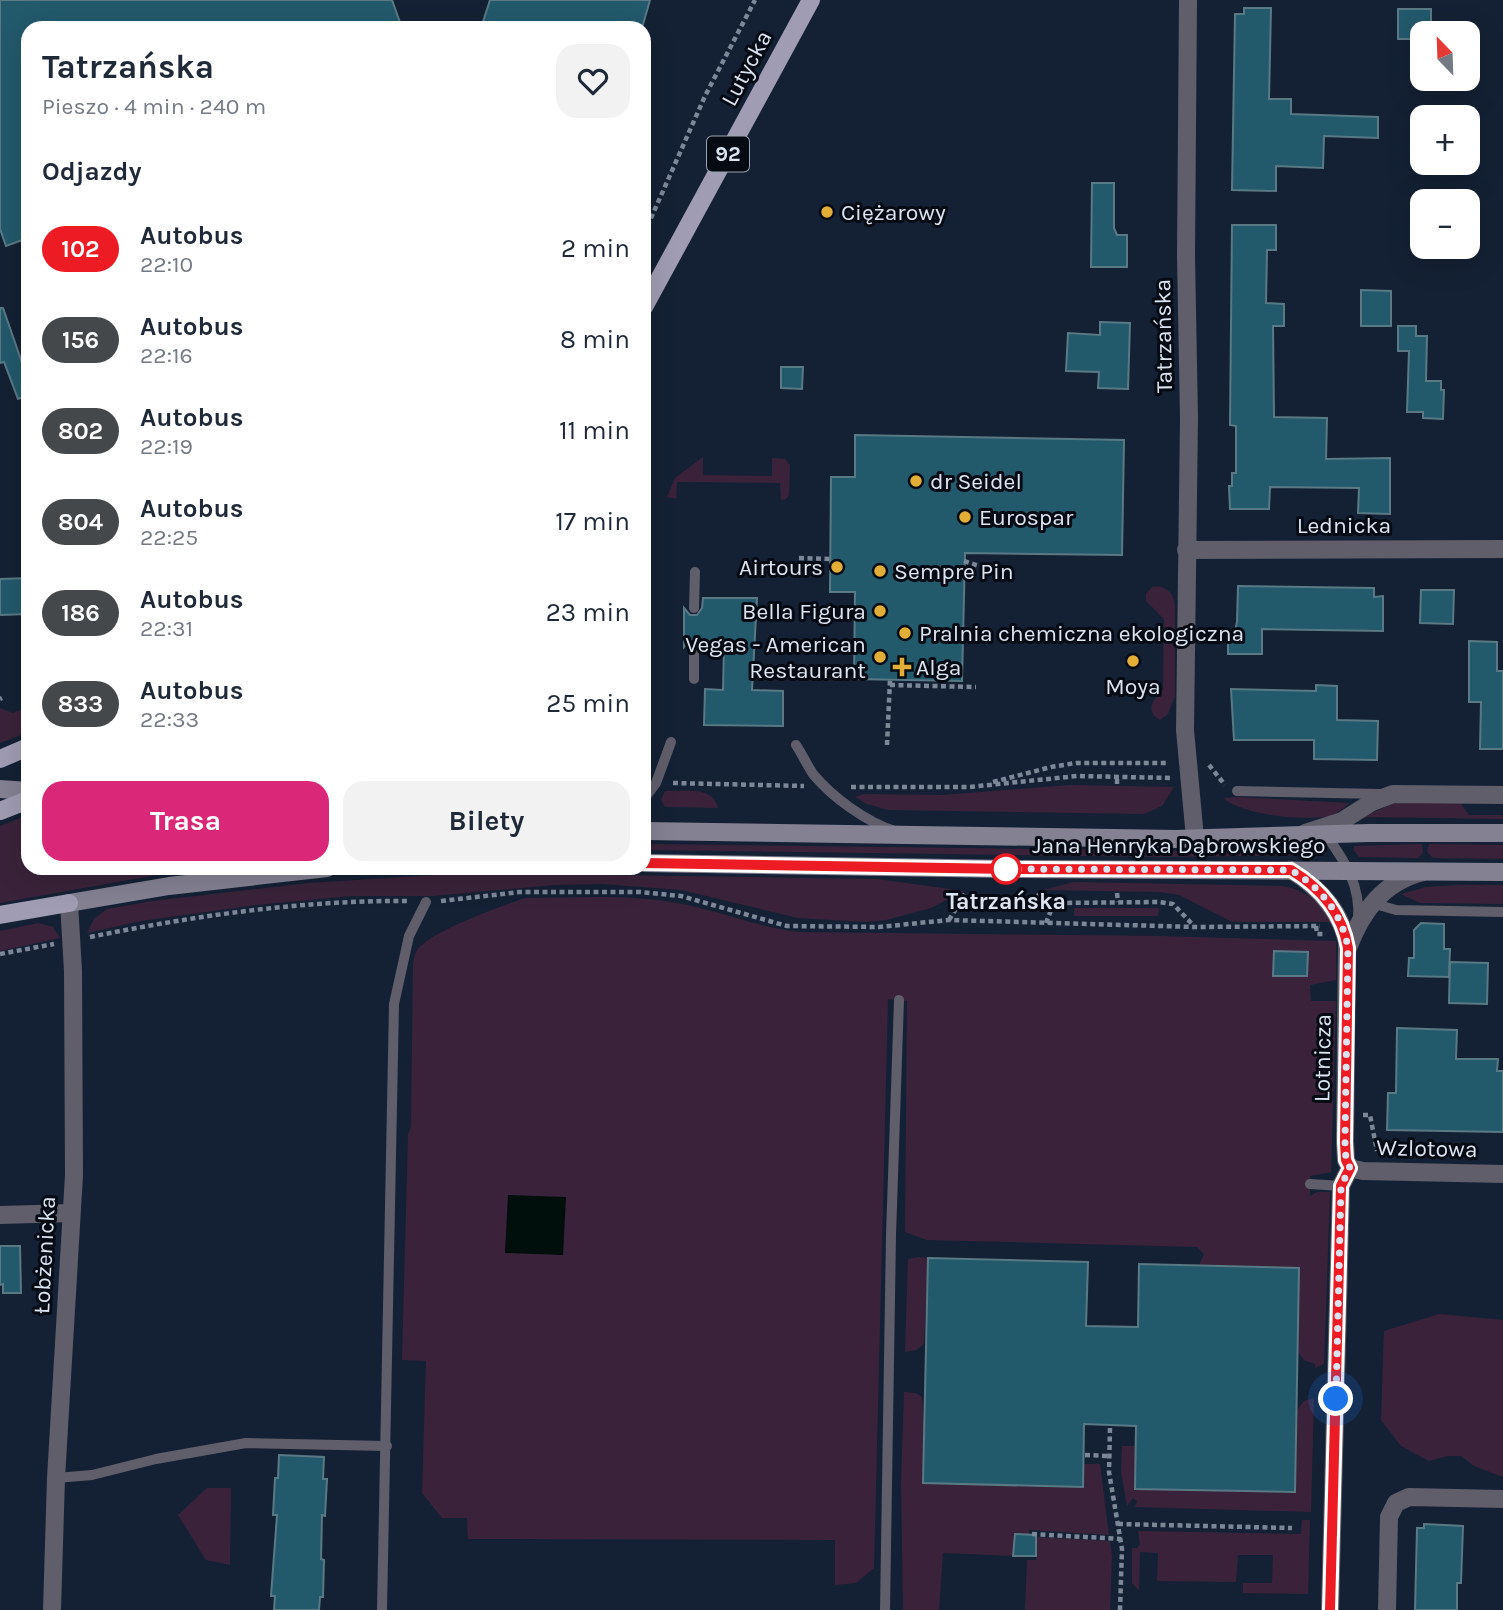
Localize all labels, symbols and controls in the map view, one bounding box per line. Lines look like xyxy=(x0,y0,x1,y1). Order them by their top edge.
north arrow xyxy=(1410,21,1480,91)
map controls xyxy=(1410,21,1480,259)
street label: Lutycka xyxy=(715,26,777,111)
button: heart xyxy=(556,44,630,118)
text: Tatrzańska xyxy=(42,48,214,86)
text: Pieszo · 4 min · 240 m xyxy=(42,93,266,120)
button: + xyxy=(1410,105,1480,175)
road number: 92 xyxy=(707,136,749,172)
text: Odjazdy xyxy=(42,156,142,187)
button: − xyxy=(1410,189,1480,259)
place label: Ciężarowy xyxy=(841,199,946,226)
marker: Ciężarowy xyxy=(819,204,835,220)
text: Autobus xyxy=(140,220,244,251)
text: 2 min xyxy=(561,233,630,264)
text: 102 xyxy=(61,235,100,263)
text: 22:10 xyxy=(140,251,193,278)
street label: Tatrzańska xyxy=(1149,279,1178,393)
text: Autobus xyxy=(140,311,244,342)
text: 8 min xyxy=(560,324,630,355)
text: 156 xyxy=(62,326,99,354)
text: 22:16 xyxy=(140,342,193,369)
text: Autobus xyxy=(140,402,244,433)
text: 11 min xyxy=(559,415,630,446)
text: 802 xyxy=(58,417,103,445)
text: 22:19 xyxy=(140,433,193,460)
place label: dr Seidel xyxy=(930,468,1022,495)
marker: dr Seidel xyxy=(908,473,924,489)
text: Autobus xyxy=(140,493,244,524)
place label: Eurospar xyxy=(979,504,1074,531)
text: 17 min xyxy=(555,506,630,537)
text: 804 xyxy=(58,508,103,536)
marker: Eurospar xyxy=(957,509,973,525)
street label: Lednicka xyxy=(1297,512,1391,539)
text: 22:25 xyxy=(140,524,198,551)
place label: Airtours xyxy=(739,554,823,581)
place label: Sempre Pin xyxy=(894,558,1014,585)
marker: Airtours xyxy=(829,559,845,575)
marker: Sempre Pin xyxy=(872,563,888,579)
text: Autobus xyxy=(140,584,244,615)
text: 23 min xyxy=(546,597,630,628)
place label: Bella Figura xyxy=(742,598,866,625)
text: 186 xyxy=(61,599,100,627)
marker: Bella Figura xyxy=(872,603,888,619)
text: 22:31 xyxy=(140,615,193,642)
place label: Pralnia chemiczna ekologiczna xyxy=(919,620,1244,647)
marker: Pralnia chemiczna ekologiczna xyxy=(897,625,913,641)
place label: Vegas - American Restaurant xyxy=(685,631,866,684)
marker: Vegas - American Restaurant xyxy=(872,649,888,665)
marker: Moya xyxy=(1125,653,1141,669)
place label: Alga xyxy=(916,654,961,681)
marker: Alga xyxy=(894,659,910,675)
place label: Moya xyxy=(1105,673,1161,700)
text: Autobus xyxy=(140,675,244,706)
text: 25 min xyxy=(546,688,630,719)
text: 833 xyxy=(58,690,103,718)
text: 22:33 xyxy=(140,706,199,733)
button: Trasa xyxy=(42,781,329,861)
button: Bilety xyxy=(343,781,630,861)
street label: Jana Henryka Dąbrowskiego xyxy=(1032,832,1326,859)
marker: Tatrzańska xyxy=(991,854,1021,884)
place label: Tatrzańska xyxy=(946,888,1066,915)
street label: Lotnicza xyxy=(1308,1014,1337,1102)
street label: Wzlotowa xyxy=(1376,1134,1478,1163)
street label: Łobżenicka xyxy=(28,1195,61,1315)
your location xyxy=(1318,1381,1353,1416)

